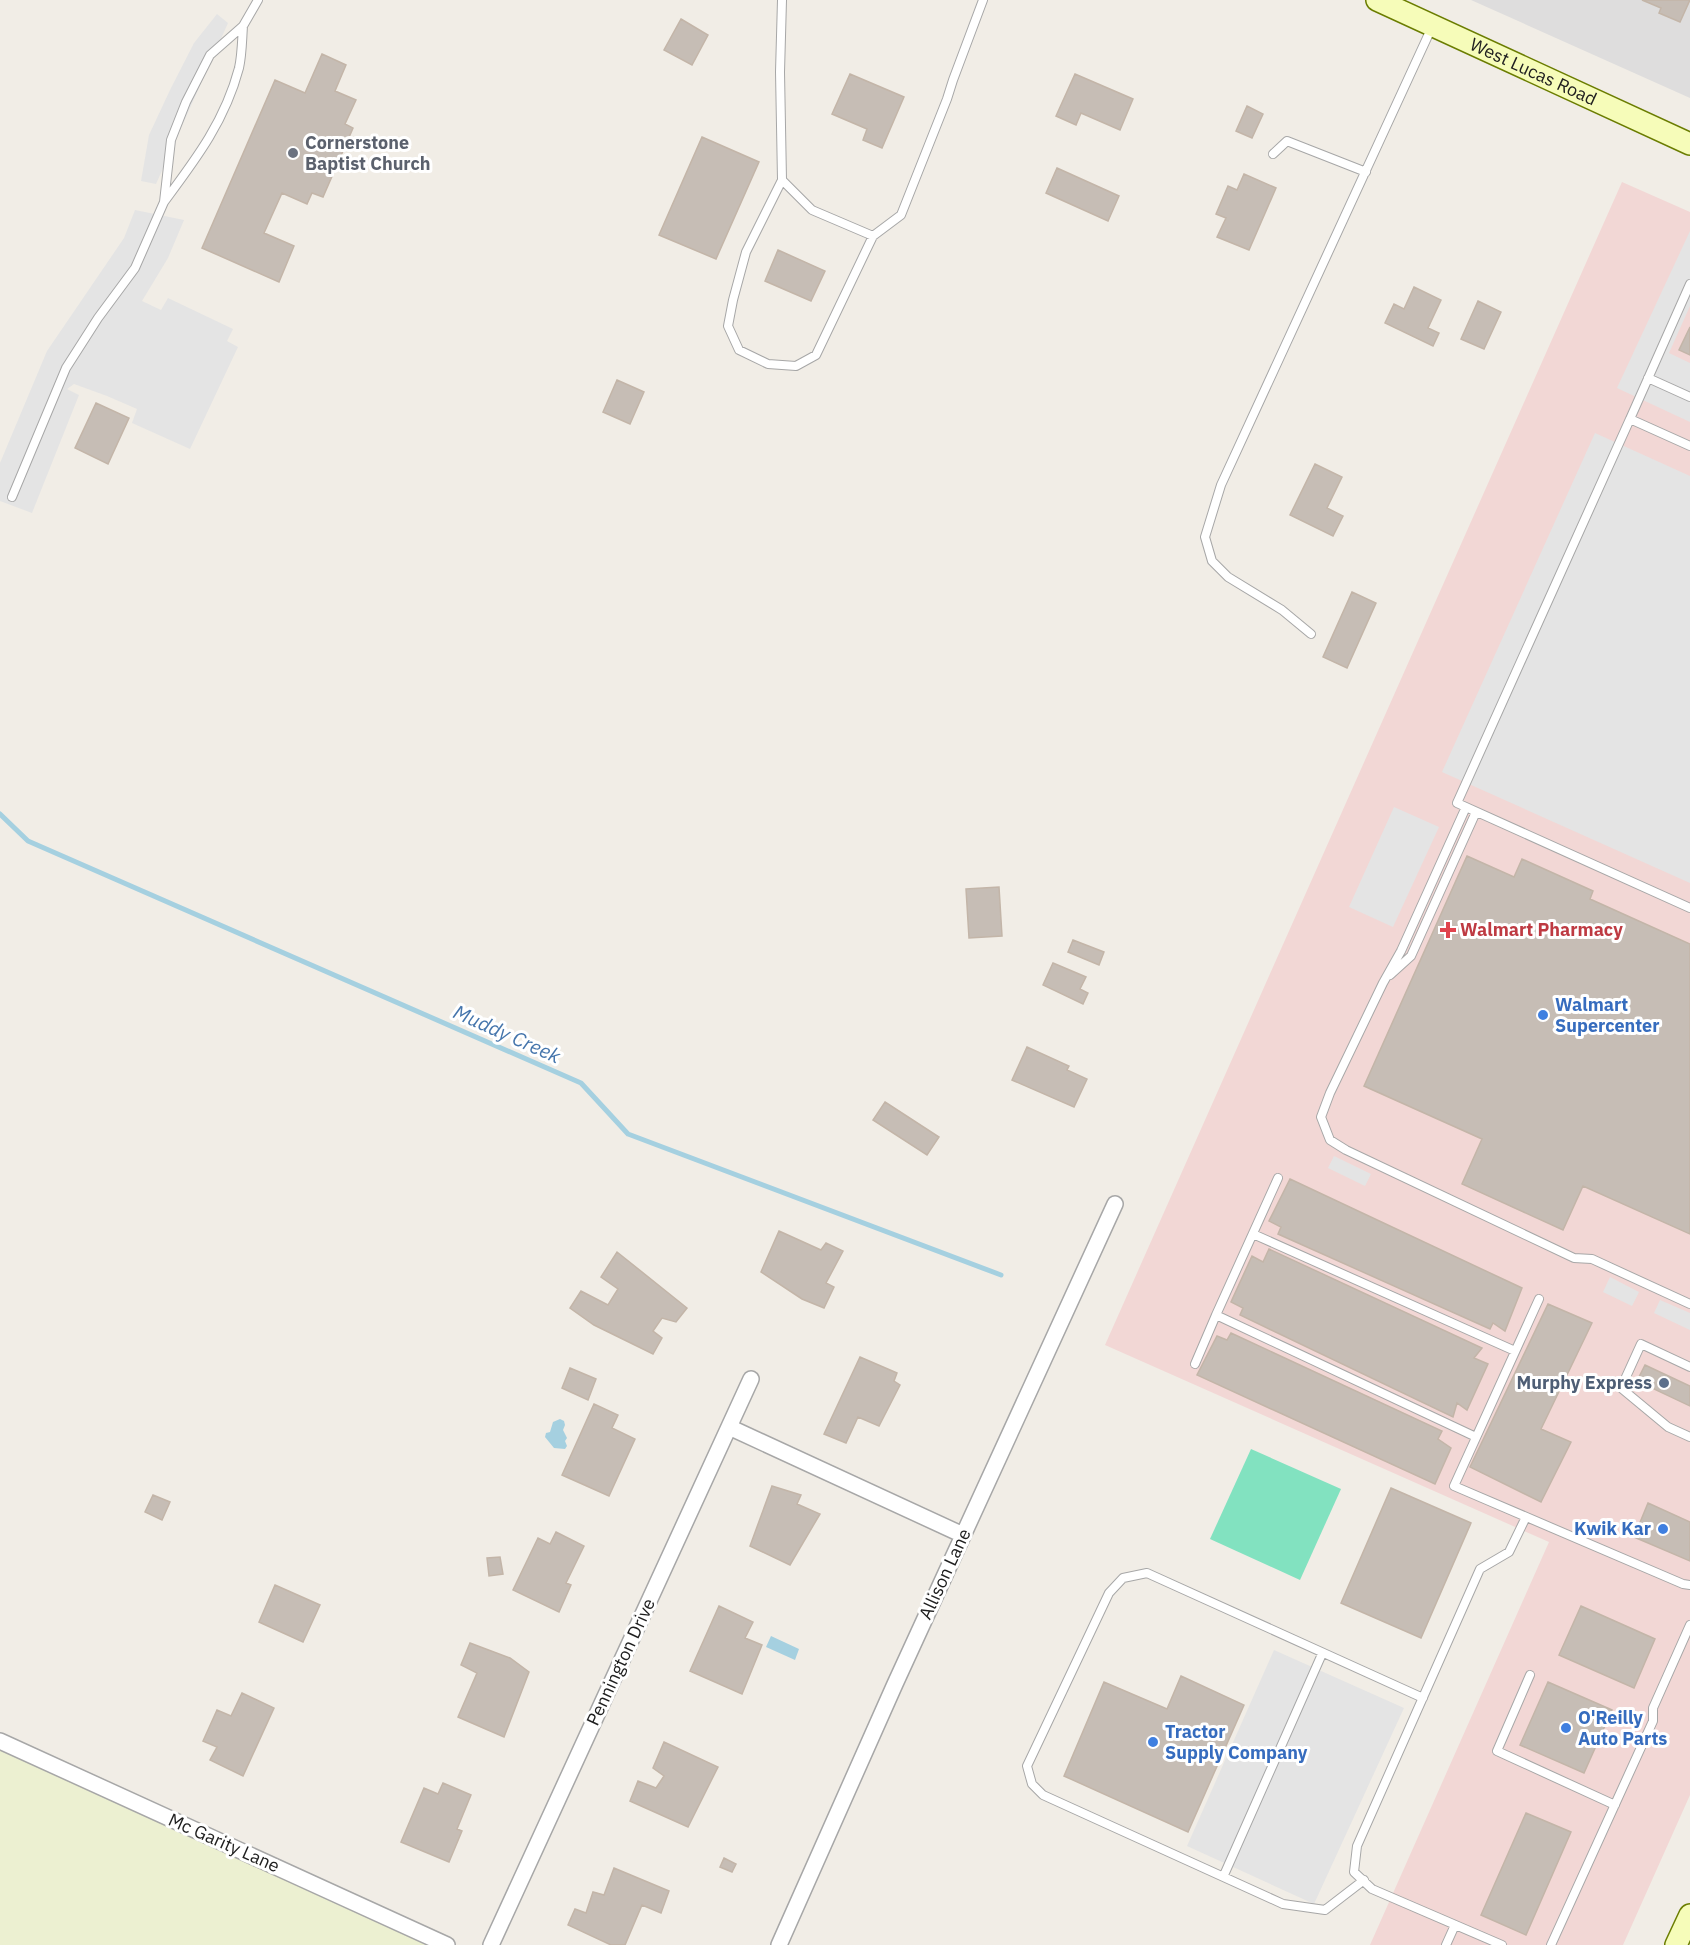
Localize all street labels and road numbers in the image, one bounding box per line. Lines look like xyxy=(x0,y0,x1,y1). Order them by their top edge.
street label: West Lucas Road xyxy=(1466,32,1601,111)
street label: Allison Lane xyxy=(913,1525,976,1623)
street label: Pennington Drive xyxy=(581,1594,660,1729)
street label: Mc Garity Lane xyxy=(165,1808,284,1877)

